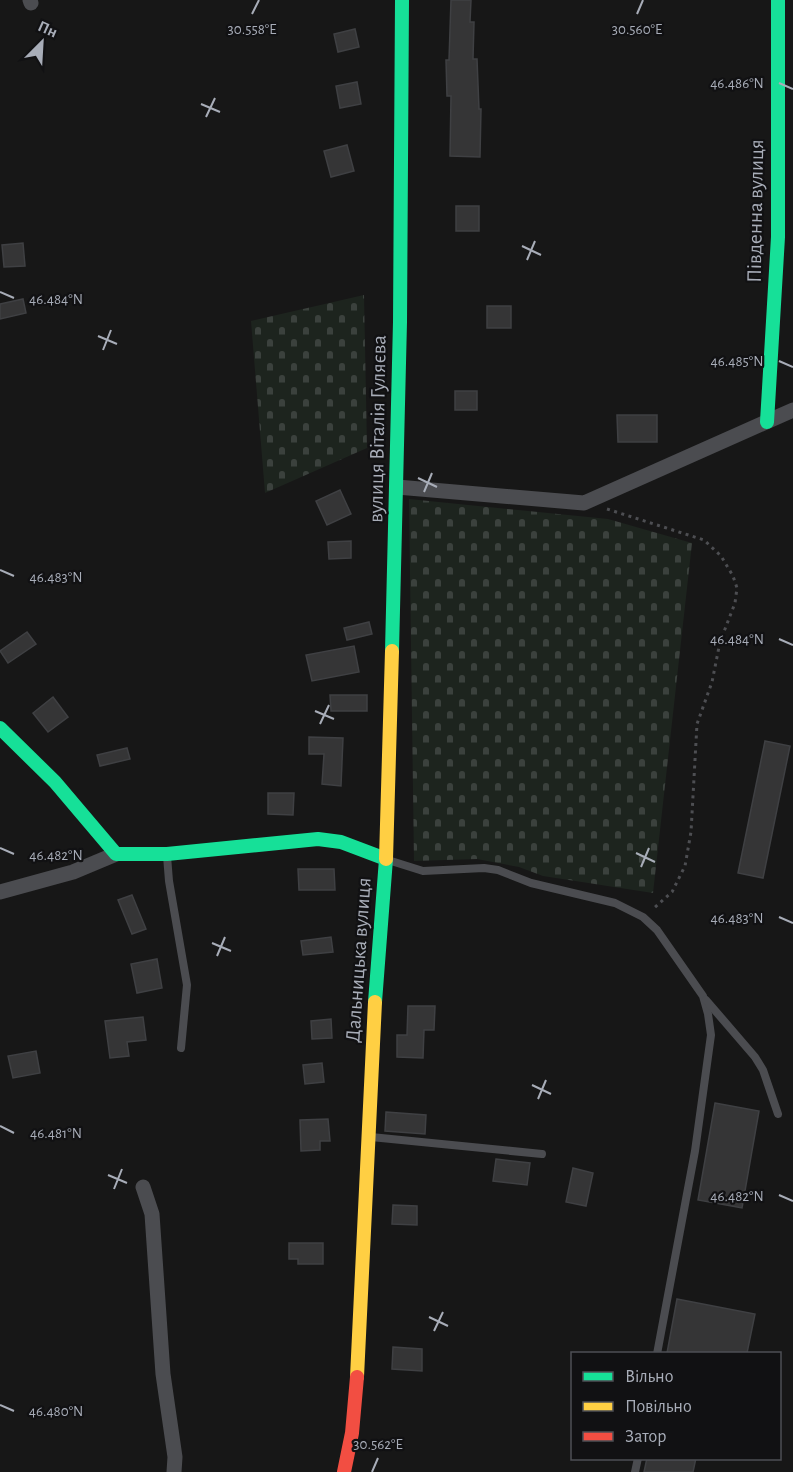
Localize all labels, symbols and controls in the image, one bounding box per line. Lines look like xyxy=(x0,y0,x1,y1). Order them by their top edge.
north arrow xyxy=(12,12,72,72)
text: Пн xyxy=(36,18,60,40)
text: 30.558°E xyxy=(228,22,276,37)
text: 30.560°E xyxy=(612,22,662,37)
text: 46.486°N xyxy=(710,76,764,91)
street label: Південна вулиця xyxy=(744,139,767,283)
text: 46.484°N xyxy=(29,292,83,307)
street label: вулиця Віталія Гуляєва xyxy=(365,334,390,523)
text: 46.485°N xyxy=(711,354,763,369)
text: 46.483°N xyxy=(30,570,82,585)
text: 46.484°N xyxy=(710,632,764,647)
text: 46.482°N xyxy=(29,848,83,863)
street label: Дальницька вулиця xyxy=(342,877,375,1043)
text: 46.483°N xyxy=(711,911,763,926)
text: 46.481°N xyxy=(30,1126,82,1141)
text: 46.482°N xyxy=(710,1189,764,1204)
legend xyxy=(571,1352,781,1460)
text: Вільно xyxy=(625,1368,673,1386)
text: Повільно xyxy=(625,1398,692,1416)
text: 46.480°N xyxy=(29,1404,83,1419)
text: Затор xyxy=(625,1428,666,1446)
text: 30.562°E xyxy=(353,1437,403,1452)

